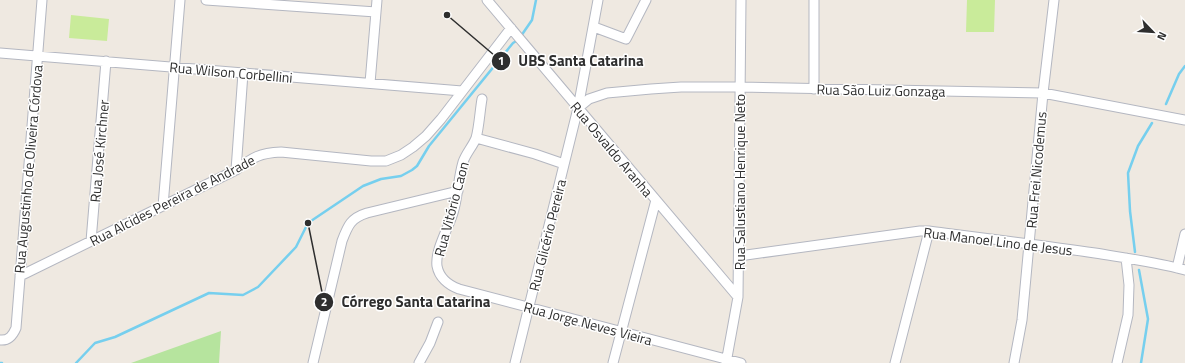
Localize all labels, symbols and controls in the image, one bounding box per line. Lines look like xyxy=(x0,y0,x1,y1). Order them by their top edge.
north arrow xyxy=(1133,12,1173,52)
text: N xyxy=(1153,29,1171,43)
callout: UBS Santa Catarina xyxy=(491,47,652,74)
text: UBS Santa Catarina xyxy=(518,49,644,72)
text: 1 xyxy=(498,51,504,70)
street label: Rua Wilson Corbellini xyxy=(169,56,293,88)
street label: Rua Augustinho de Oliveira Córdova xyxy=(8,64,48,274)
street label: Rua São Luiz Gonzaga xyxy=(816,78,946,102)
street label: Rua Salustiano Henrique Neto xyxy=(729,94,750,270)
street label: Rua Osvaldo Aranha xyxy=(566,97,658,201)
street label: Rua José Kirchner xyxy=(84,99,114,203)
street label: Rua Frei Nicodemus xyxy=(1020,111,1052,229)
street label: Rua Alcides Pereira de Andrade xyxy=(86,149,258,251)
street label: Rua Vitório Caon xyxy=(428,159,474,259)
street label: Rua Glicério Pereira xyxy=(523,177,571,293)
street label: Rua Manoel Lino de Jesus xyxy=(922,221,1074,261)
callout: Córrego Santa Catarina xyxy=(314,288,499,315)
text: Córrego Santa Catarina xyxy=(342,290,491,313)
text: 2 xyxy=(321,292,327,311)
street label: Rua Jorge Neves Vieira xyxy=(521,296,655,350)

